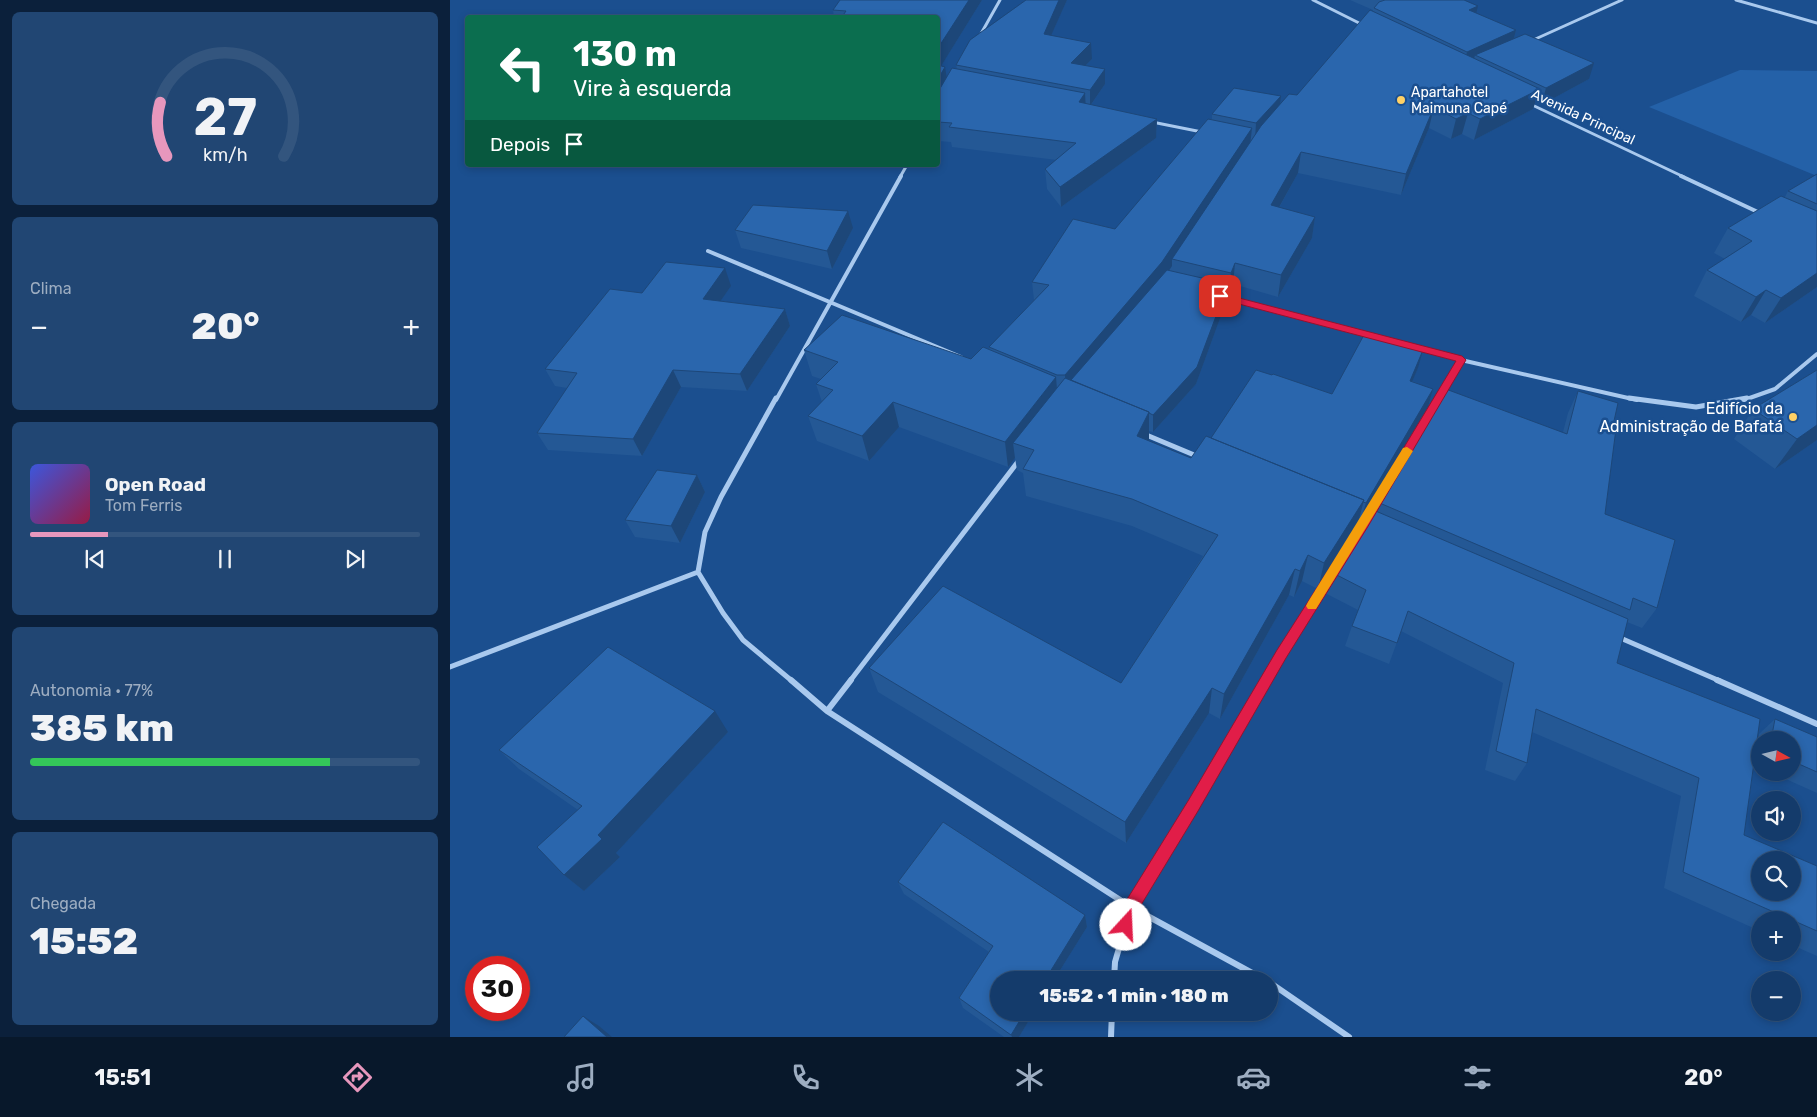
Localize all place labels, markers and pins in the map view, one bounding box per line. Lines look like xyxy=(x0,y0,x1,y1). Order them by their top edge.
place label: Apartahotel Maimuna Capé xyxy=(1411,84,1507,117)
marker: Apartahotel Maimuna Capé xyxy=(1395,94,1407,106)
pin xyxy=(1199,275,1241,317)
place label: Edifício da Administração de Bafatá xyxy=(1600,399,1783,436)
marker: Edifício da Administração de Bafatá xyxy=(1787,411,1799,423)

